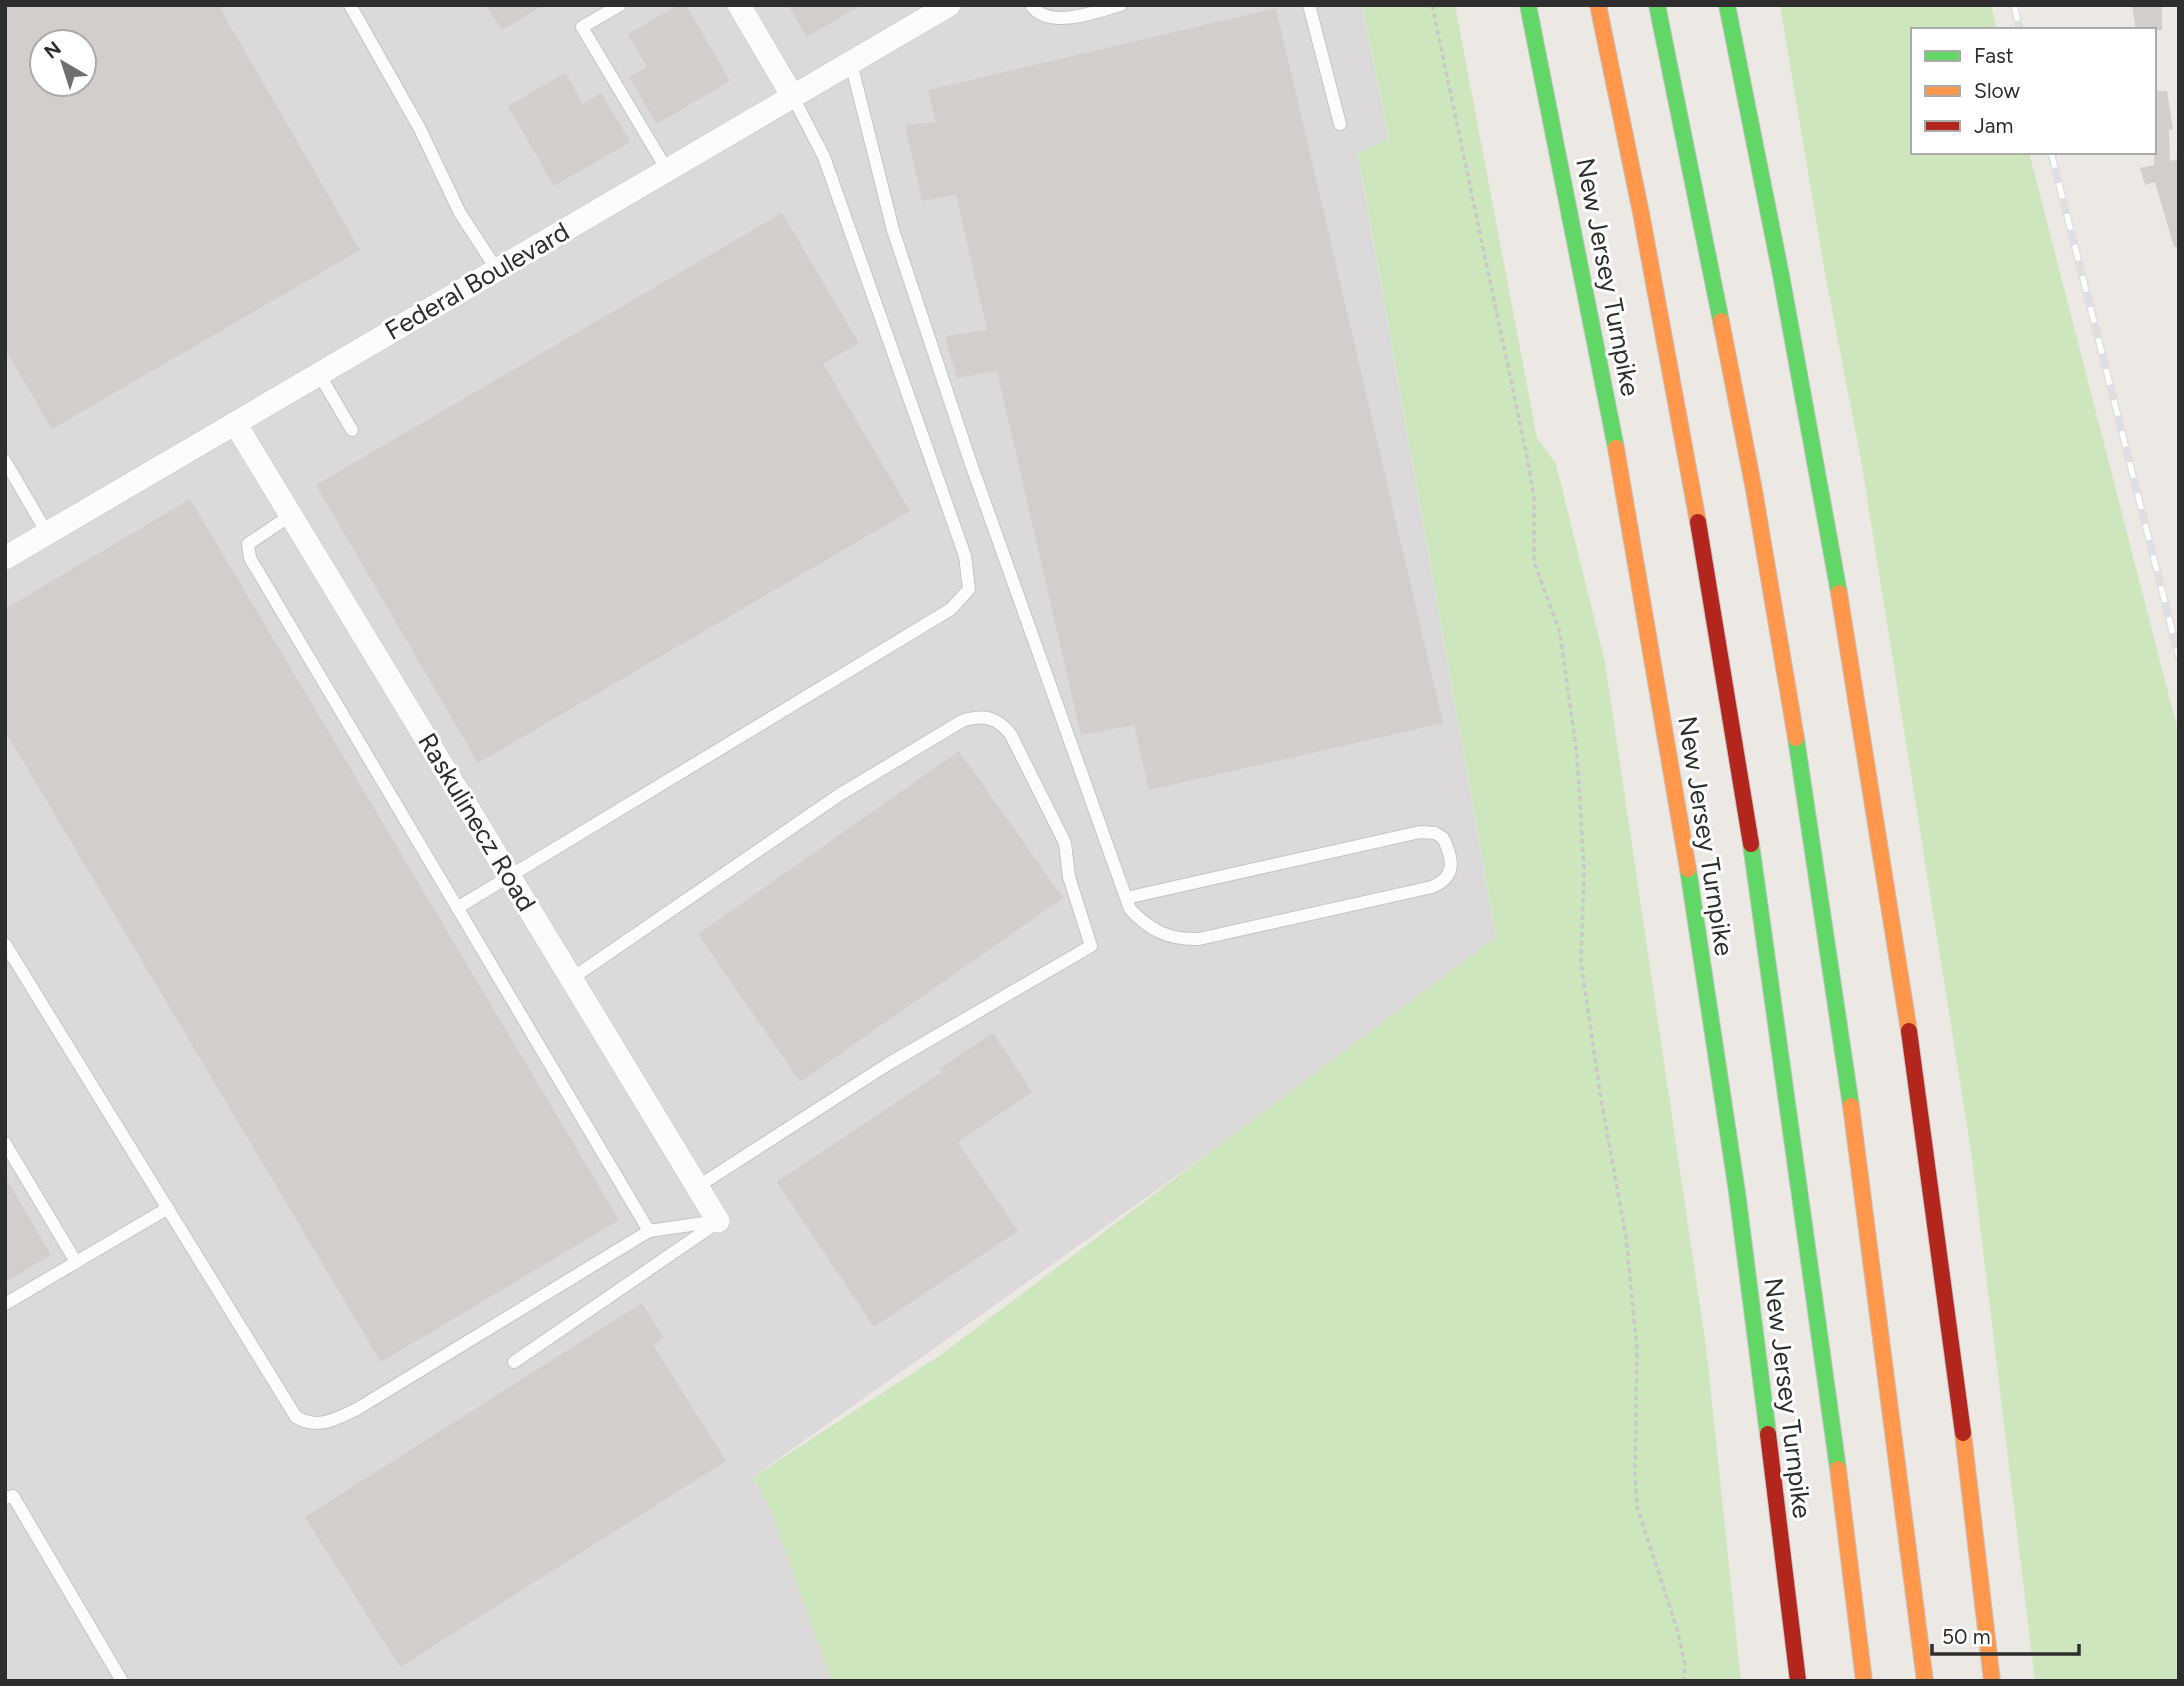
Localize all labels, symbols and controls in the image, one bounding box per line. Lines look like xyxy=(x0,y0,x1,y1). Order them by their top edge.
north arrow xyxy=(28,28,98,98)
legend xyxy=(1911,28,2156,154)
text: N xyxy=(40,37,66,64)
text: Fast xyxy=(1974,43,2014,68)
text: Slow xyxy=(1974,78,2020,103)
text: Jam xyxy=(1974,113,2013,138)
street label: New Jersey Turnpike xyxy=(1569,155,1647,399)
street label: Federal Boulevard xyxy=(379,215,575,347)
street label: New Jersey Turnpike xyxy=(1671,714,1741,958)
street label: Raskulinecz Road xyxy=(411,727,543,917)
street label: New Jersey Turnpike xyxy=(1757,1276,1819,1520)
scale bar xyxy=(1932,1612,2079,1656)
text: 50 m xyxy=(1942,1624,1991,1649)

